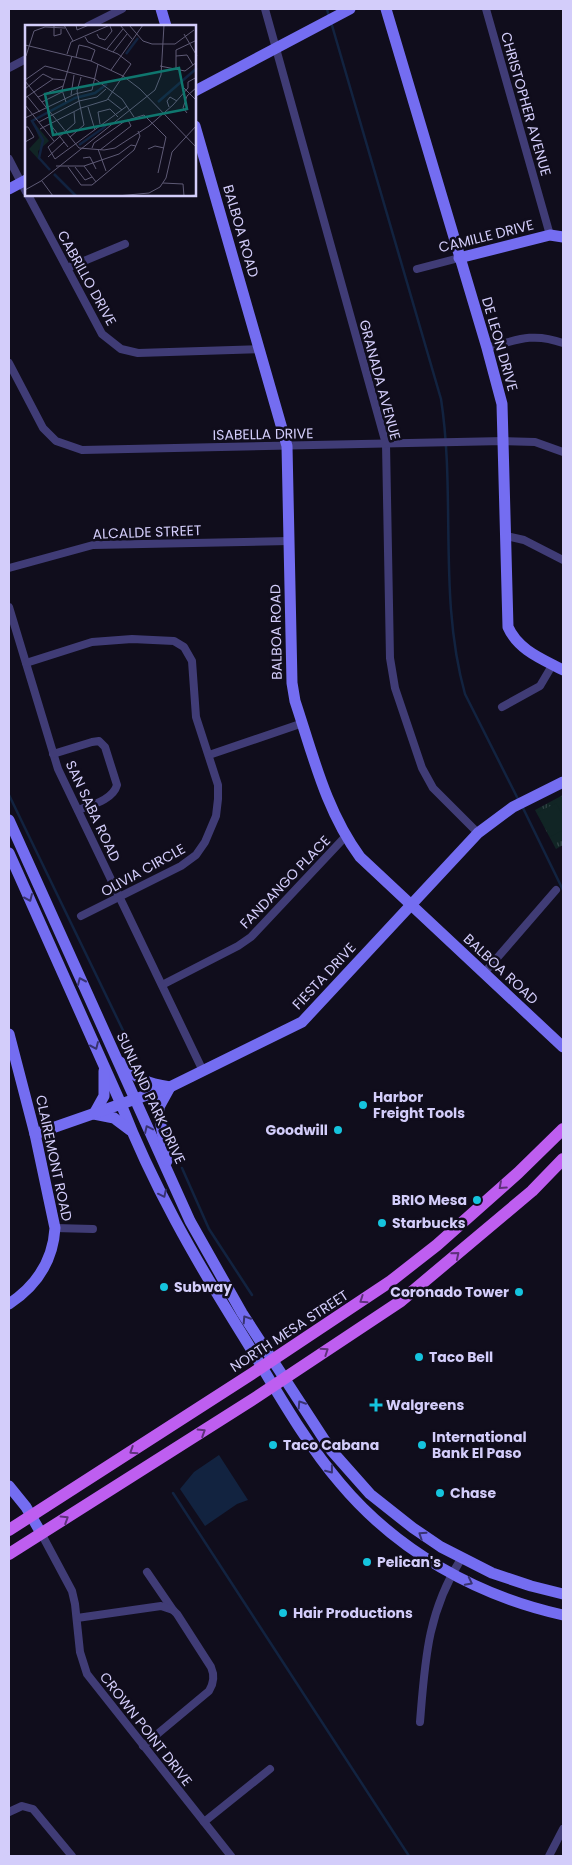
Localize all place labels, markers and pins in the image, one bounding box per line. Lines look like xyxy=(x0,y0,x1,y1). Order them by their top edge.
place label: Harbor Freight Tools xyxy=(373,1087,465,1123)
marker: Harbor Freight Tools xyxy=(357,1099,369,1111)
place label: Goodwill xyxy=(265,1120,328,1140)
marker: Goodwill xyxy=(332,1124,344,1136)
place label: BRIO Mesa xyxy=(392,1190,467,1210)
marker: BRIO Mesa xyxy=(471,1194,483,1206)
place label: Starbucks xyxy=(392,1213,466,1233)
marker: Starbucks xyxy=(376,1217,388,1229)
place label: Subway xyxy=(174,1277,232,1297)
marker: Subway xyxy=(158,1281,170,1293)
place label: Coronado Tower xyxy=(390,1282,509,1302)
marker: Coronado Tower xyxy=(513,1286,525,1298)
place label: Taco Bell xyxy=(429,1347,493,1367)
marker: Taco Bell xyxy=(413,1351,425,1363)
place label: Walgreens xyxy=(386,1395,465,1415)
marker: Walgreens xyxy=(370,1399,382,1411)
place label: International Bank El Paso xyxy=(432,1427,527,1463)
place label: Taco Cabana xyxy=(283,1435,379,1455)
marker: Taco Cabana xyxy=(267,1439,279,1451)
marker: International Bank El Paso xyxy=(416,1439,428,1451)
place label: Chase xyxy=(450,1483,496,1503)
marker: Chase xyxy=(434,1487,446,1499)
place label: Pelican's xyxy=(377,1552,441,1572)
marker: Pelican's xyxy=(361,1556,373,1568)
place label: Hair Productions xyxy=(293,1603,413,1623)
marker: Hair Productions xyxy=(277,1607,289,1619)

